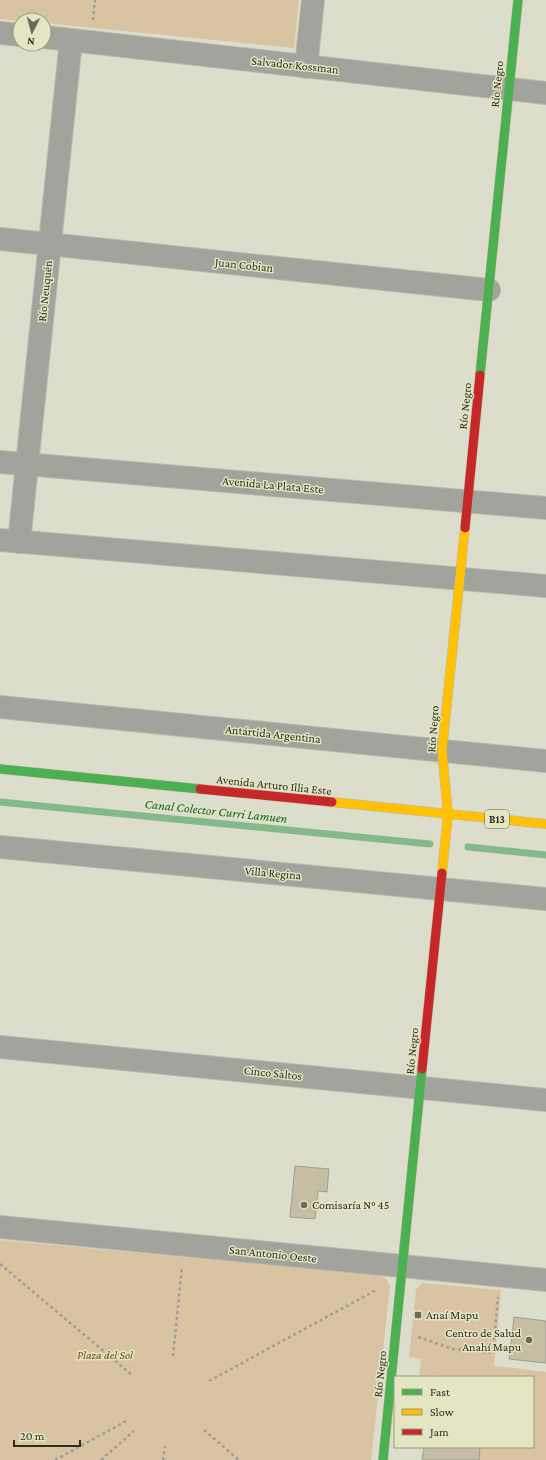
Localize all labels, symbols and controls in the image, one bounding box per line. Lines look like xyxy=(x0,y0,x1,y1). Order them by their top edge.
north arrow xyxy=(12,12,52,52)
text: N xyxy=(26,36,35,48)
street label: Salvador Kossman xyxy=(251,53,340,77)
street label: Río Negro xyxy=(488,60,506,108)
street label: Juan Cobian xyxy=(213,255,274,275)
street label: Río Neuquén xyxy=(35,259,55,322)
street label: Río Negro xyxy=(456,382,474,430)
street label: Avenida La Plata Este xyxy=(222,474,324,496)
street label: Río Negro xyxy=(424,705,442,753)
street label: Antártida Argentina xyxy=(225,722,322,746)
street label: Avenida Arturo Illia Este xyxy=(216,772,332,798)
water label: Canal Colector Curri Lamuen xyxy=(144,796,288,826)
road number: B13 xyxy=(485,810,509,828)
street label: Villa Regina xyxy=(244,864,302,882)
street label: Río Negro xyxy=(403,1027,421,1075)
street label: Cinco Saltos xyxy=(243,1063,303,1083)
place label: Comisaría N° 45 xyxy=(312,1198,389,1212)
marker: Comisaría N° 45 xyxy=(299,1200,309,1210)
street label: San Antonio Oeste xyxy=(229,1242,317,1266)
place label: Anaí Mapu xyxy=(426,1308,479,1322)
marker: Anaí Mapu xyxy=(413,1310,423,1320)
place label: Centro de Salud Anahí Mapu xyxy=(445,1326,522,1354)
marker: Centro de Salud Anahí Mapu xyxy=(524,1335,534,1345)
park label: Plaza del Sol xyxy=(77,1348,134,1362)
street label: Río Negro xyxy=(371,1350,389,1398)
legend xyxy=(394,1376,534,1448)
text: Fast xyxy=(430,1385,451,1399)
text: Slow xyxy=(430,1405,454,1419)
scale bar xyxy=(14,1422,80,1448)
text: Jam xyxy=(429,1425,449,1439)
text: 20 m xyxy=(20,1429,45,1443)

